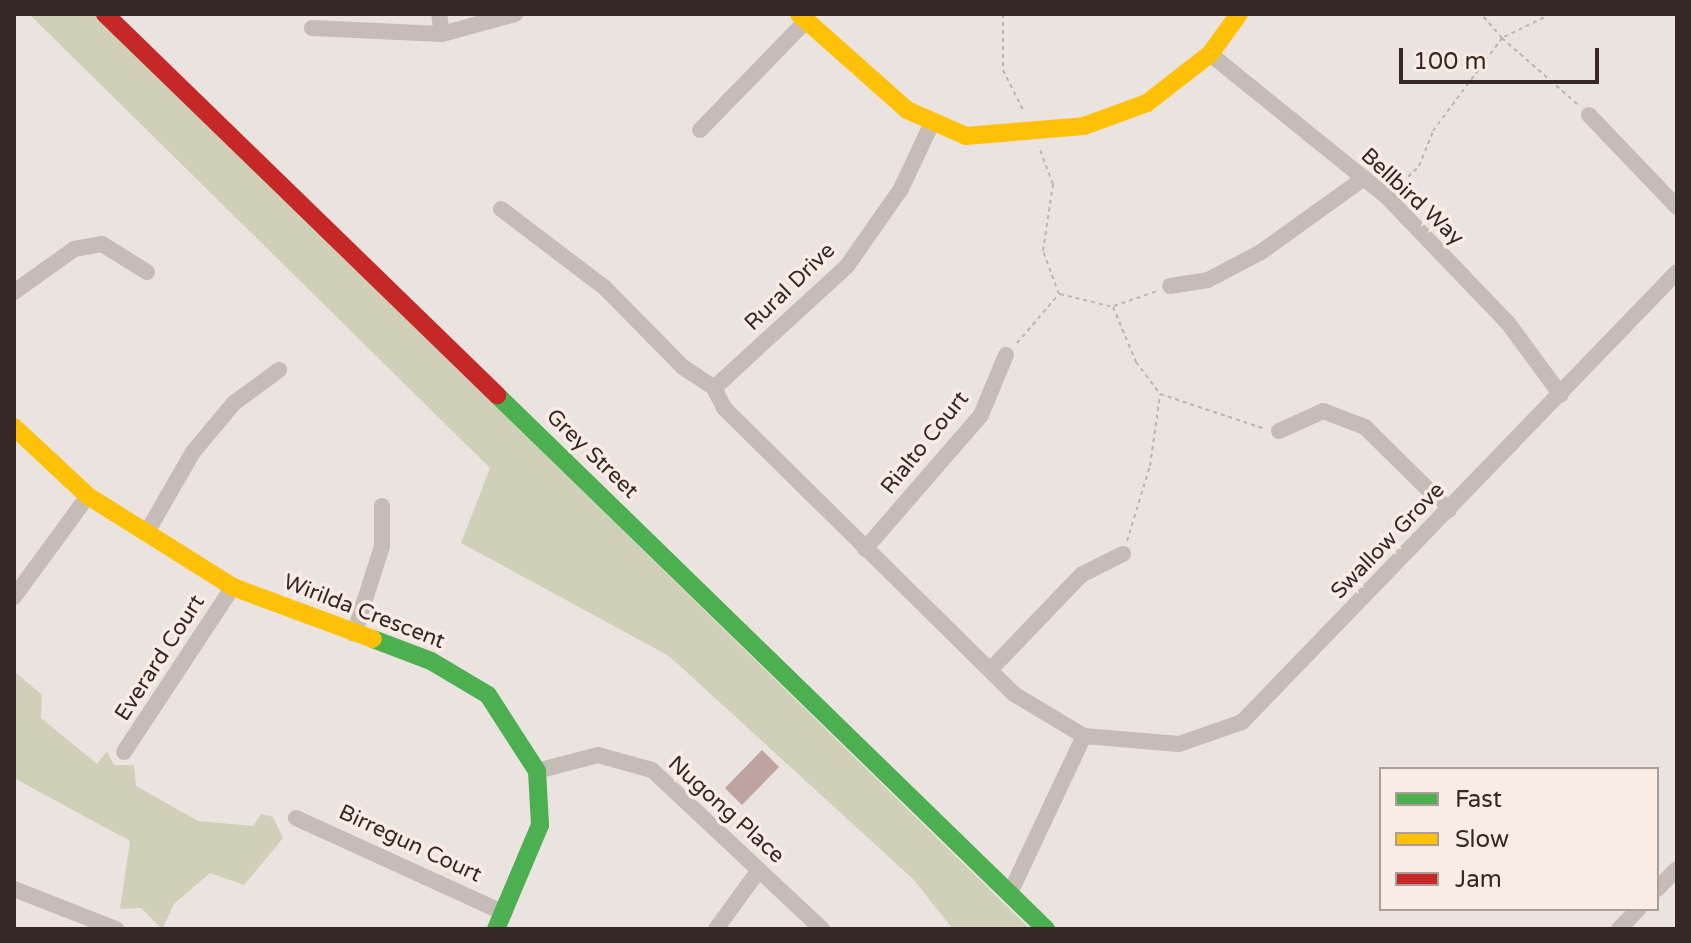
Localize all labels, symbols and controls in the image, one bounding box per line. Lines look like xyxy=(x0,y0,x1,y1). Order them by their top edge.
scale bar xyxy=(1403,32,1603,82)
text: 100 m xyxy=(1413,47,1487,76)
street label: Bellbird Way xyxy=(1355,143,1469,251)
street label: Rural Drive xyxy=(739,237,841,337)
street label: Rialto Court xyxy=(875,386,975,500)
street label: Grey Street xyxy=(541,404,643,504)
street label: Swallow Grove xyxy=(1326,477,1450,605)
street label: Wirilda Crescent xyxy=(280,569,448,655)
street label: Everard Court xyxy=(110,590,210,726)
street label: Nugong Place xyxy=(662,751,790,869)
legend xyxy=(1379,767,1659,911)
text: Fast xyxy=(1455,785,1502,814)
street label: Birregun Court xyxy=(334,799,486,889)
text: Slow xyxy=(1455,825,1509,854)
text: Jam xyxy=(1455,865,1502,894)

